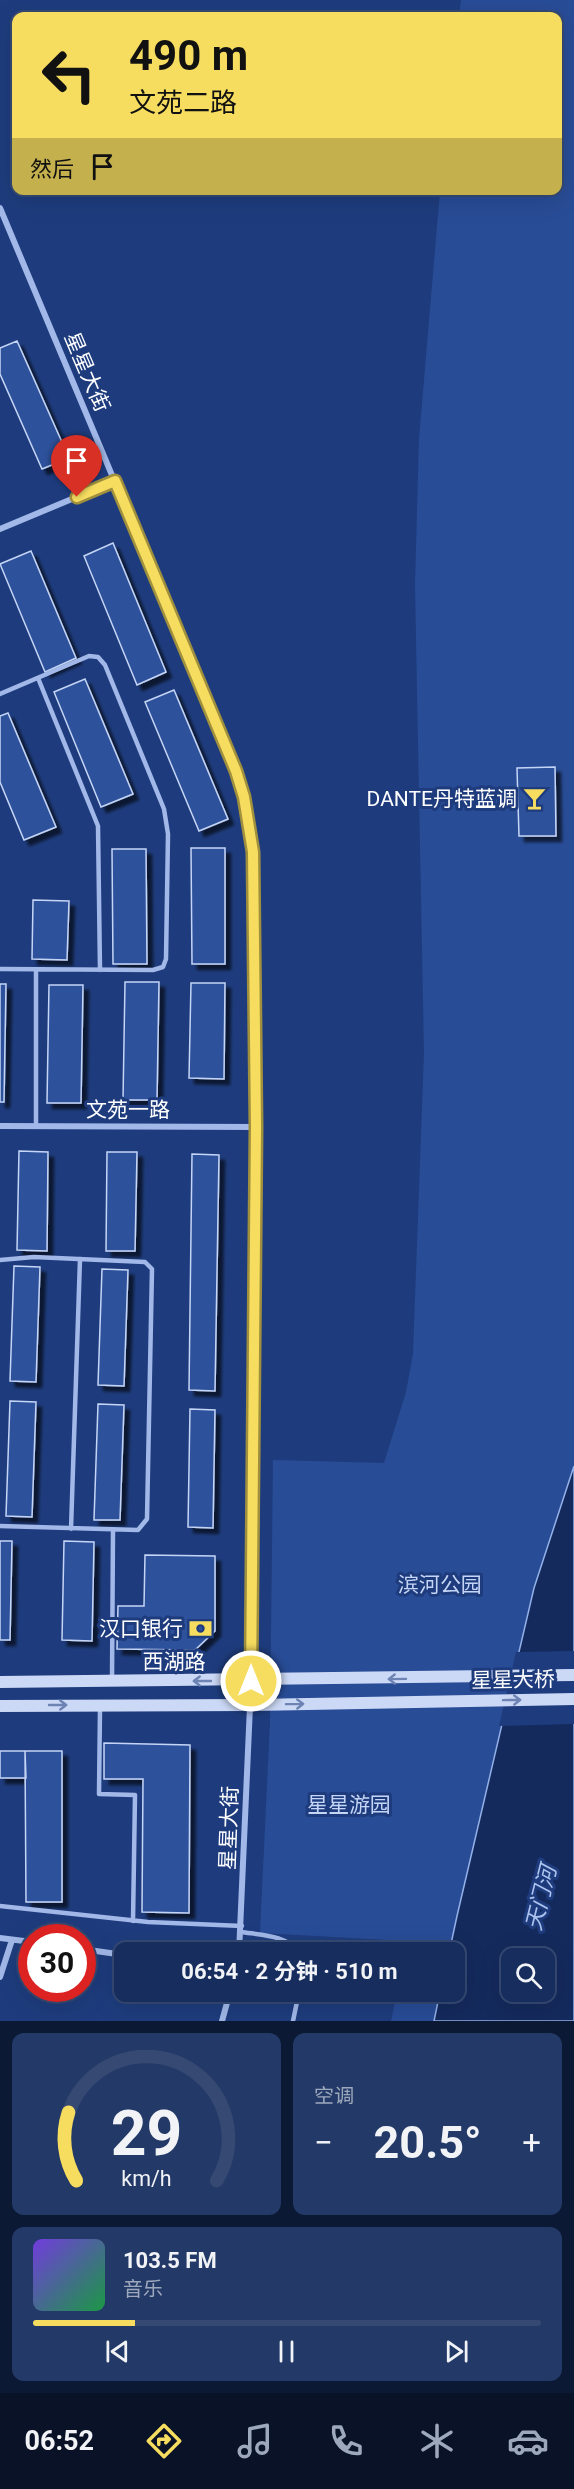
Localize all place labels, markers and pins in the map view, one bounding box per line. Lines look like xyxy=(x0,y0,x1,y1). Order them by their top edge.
pin xyxy=(51,435,102,497)
bar icon: DANTE丹特蓝调 xyxy=(522,786,548,812)
place label: DANTE丹特蓝调 xyxy=(367,787,517,811)
bank icon: 汉口银行 xyxy=(188,1616,214,1642)
place label: 汉口银行 xyxy=(99,1617,183,1641)

